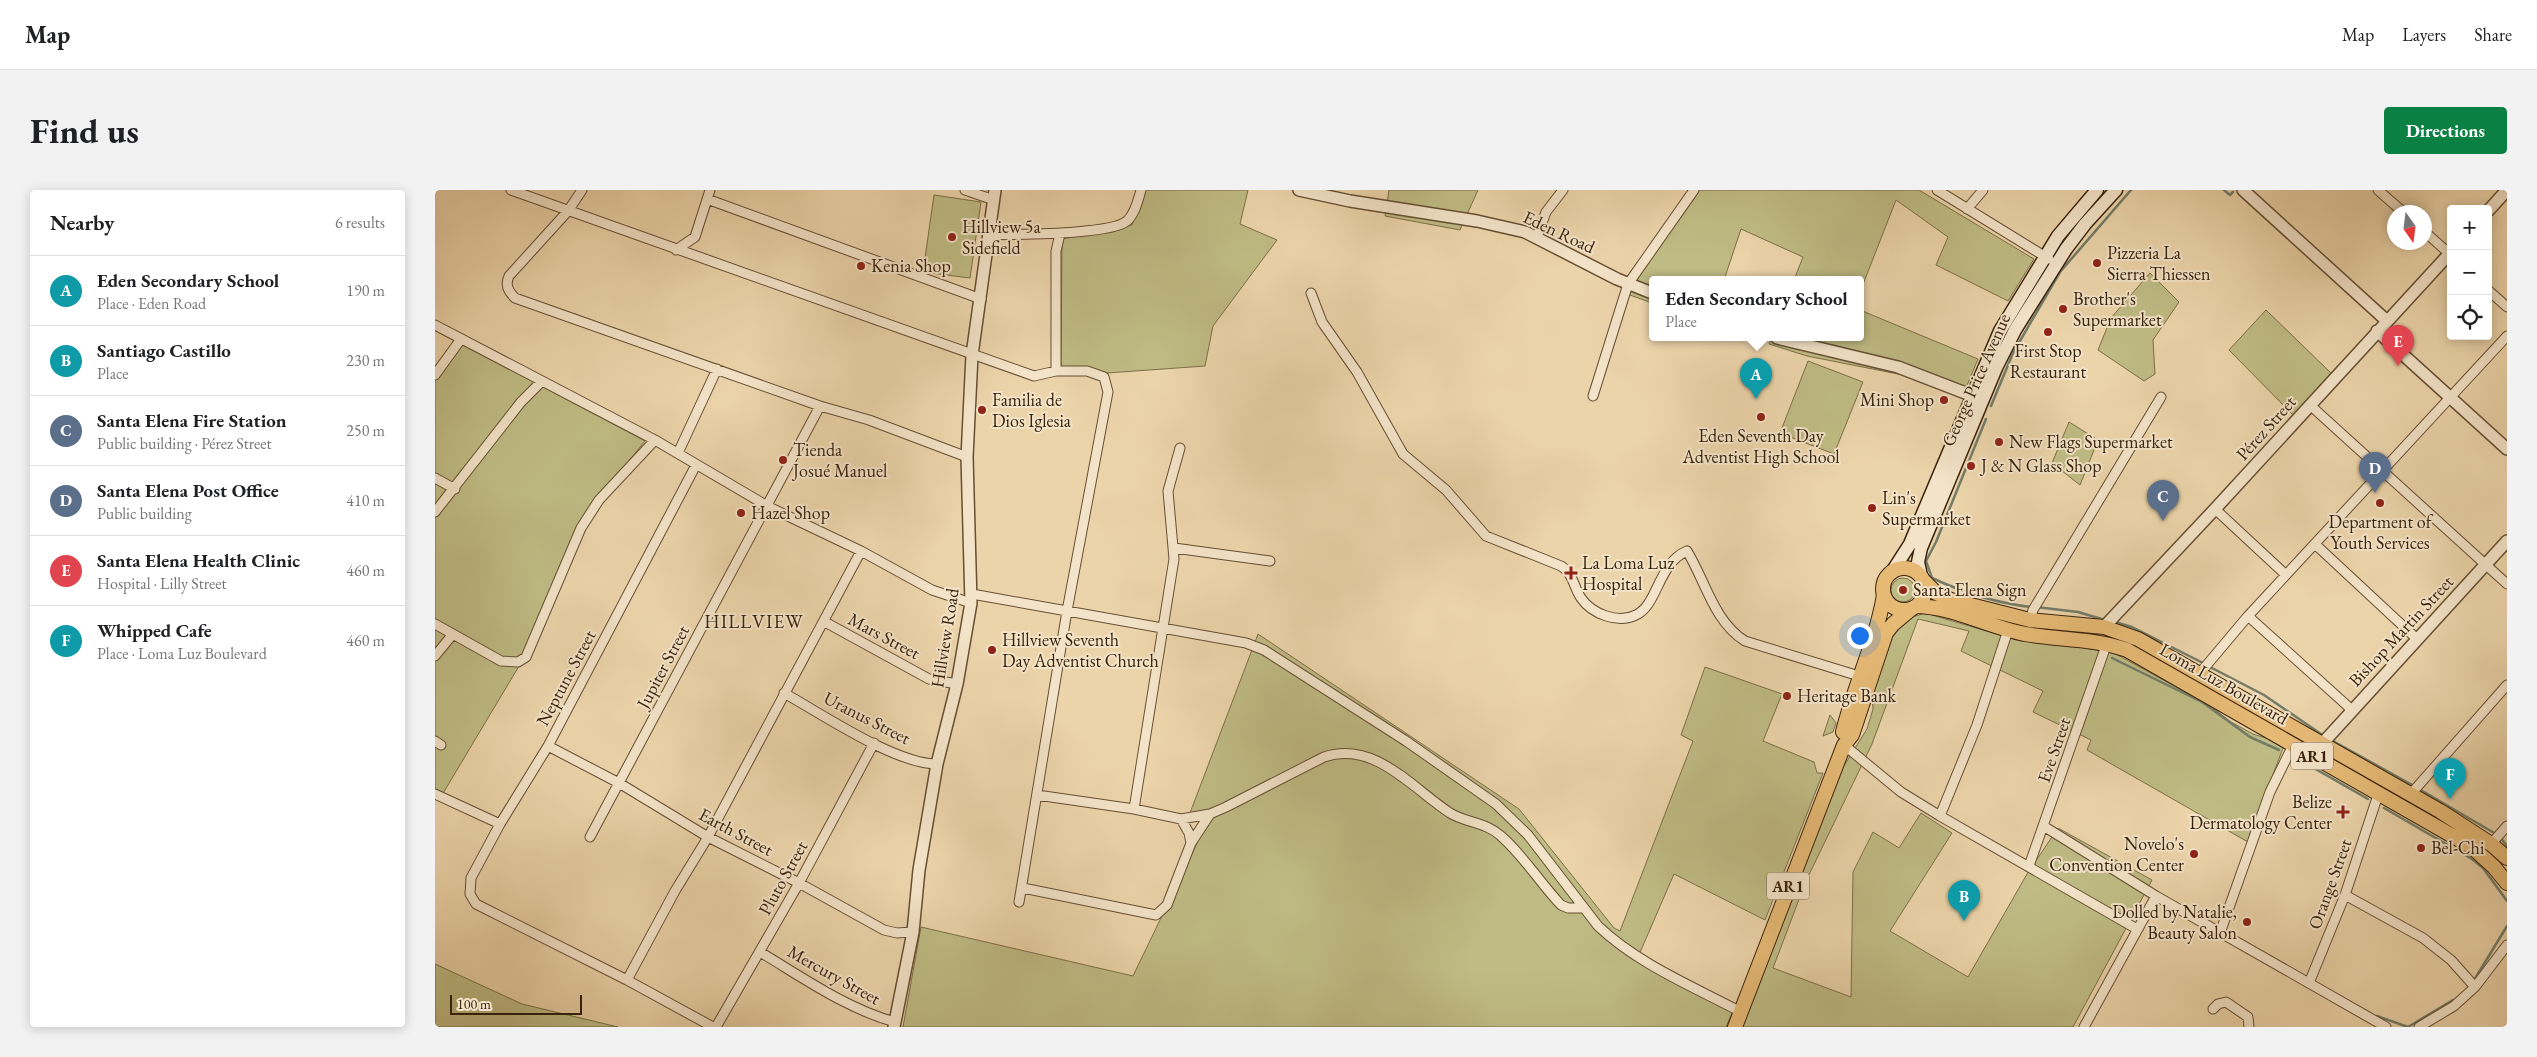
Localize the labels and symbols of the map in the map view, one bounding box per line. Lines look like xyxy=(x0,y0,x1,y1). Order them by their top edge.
street label: Eden Road xyxy=(1520,205,1600,259)
north arrow xyxy=(2387,205,2432,250)
place label: Hillview 5a Sidefield xyxy=(962,215,1042,259)
marker: Hillview 5a Sidefield xyxy=(946,231,958,243)
place label: Pizzeria La Sierra Thiessen xyxy=(2107,241,2211,285)
place label: Kenia Shop xyxy=(871,254,951,277)
marker: Pizzeria La Sierra Thiessen xyxy=(2091,257,2103,269)
marker: Kenia Shop xyxy=(855,260,867,272)
place label: Brother's Supermarket xyxy=(2073,287,2162,331)
marker: Brother's Supermarket xyxy=(2057,303,2069,315)
street label: George Price Avenue xyxy=(1936,310,2015,450)
pin: E xyxy=(2382,325,2414,366)
marker: First Stop Restaurant xyxy=(2042,326,2054,338)
place label: First Stop Restaurant xyxy=(2010,339,2087,383)
pin: A xyxy=(1740,358,1772,399)
place label: Familia de Dios Iglesia xyxy=(992,388,1072,432)
place label: Mini Shop xyxy=(1860,388,1934,411)
street label: Pérez Street xyxy=(2231,390,2301,465)
marker: Mini Shop xyxy=(1938,394,1950,406)
marker: Familia de Dios Iglesia xyxy=(976,404,988,416)
marker: Eden Seventh Day Adventist High School xyxy=(1755,411,1767,423)
place label: Eden Seventh Day Adventist High School xyxy=(1681,424,1840,468)
place label: New Flags Supermarket xyxy=(2009,430,2173,453)
marker: New Flags Supermarket xyxy=(1993,436,2005,448)
place label: Tienda Josué Manuel xyxy=(791,438,887,482)
pin: D xyxy=(2359,452,2391,493)
marker: Tienda Josué Manuel xyxy=(777,454,789,466)
place label: J & N Glass Shop xyxy=(1979,454,2102,477)
marker: J & N Glass Shop xyxy=(1965,460,1977,472)
pin: C xyxy=(2147,480,2179,521)
place label: Lin's Supermarket xyxy=(1882,486,1971,530)
marker: Department of Youth Services xyxy=(2374,497,2386,509)
place label: Hazel Shop xyxy=(751,501,830,524)
marker: Lin's Supermarket xyxy=(1866,502,1878,514)
marker: Hazel Shop xyxy=(735,507,747,519)
place label: Department of Youth Services xyxy=(2329,510,2434,554)
place label: La Loma Luz Hospital xyxy=(1582,551,1674,595)
marker: La Loma Luz Hospital xyxy=(1564,566,1578,580)
street label: Bishop Martin Street xyxy=(2343,570,2458,691)
place label: Santa Elena Sign xyxy=(1913,578,2027,601)
marker: Santa Elena Sign xyxy=(1897,584,1909,596)
street label: Hillview Road xyxy=(925,586,964,689)
street label: Mars Street xyxy=(844,607,924,664)
district label: HILLVIEW xyxy=(704,609,804,634)
street label: Jupiter Street xyxy=(630,621,694,714)
your location xyxy=(1847,623,1873,649)
street label: Neptune Street xyxy=(531,626,601,730)
place label: Hillview Seventh Day Adventist Church xyxy=(1002,628,1159,672)
street label: Loma Luz Boulevard xyxy=(2156,637,2293,730)
marker: Hillview Seventh Day Adventist Church xyxy=(986,644,998,656)
place label: Heritage Bank xyxy=(1797,684,1897,707)
street label: Uranus Street xyxy=(820,686,915,749)
marker: Heritage Bank xyxy=(1781,690,1793,702)
street label: Eve Street xyxy=(2032,714,2075,785)
road number: AR1 xyxy=(2291,742,2333,770)
pin: F xyxy=(2434,758,2466,799)
place label: Belize Dermatology Center xyxy=(2189,790,2332,834)
street label: Earth Street xyxy=(695,802,778,861)
marker: Belize Dermatology Center xyxy=(2336,805,2350,819)
place label: Novelo's Convention Center xyxy=(2049,832,2184,876)
street label: Orange Street xyxy=(2303,835,2357,932)
street label: Pluto Street xyxy=(753,836,813,919)
place label: Bel-Chi xyxy=(2431,836,2485,859)
marker: Bel-Chi xyxy=(2415,842,2427,854)
marker: Novelo's Convention Center xyxy=(2188,848,2200,860)
road number: AR1 xyxy=(1767,872,1809,899)
pin: B xyxy=(1948,880,1980,921)
place label: Dolled by Natalie, Beauty Salon xyxy=(2112,900,2237,944)
marker: Dolled by Natalie, Beauty Salon xyxy=(2241,916,2253,928)
street label: Mercury Street xyxy=(784,940,885,1010)
scale bar xyxy=(450,992,583,1015)

